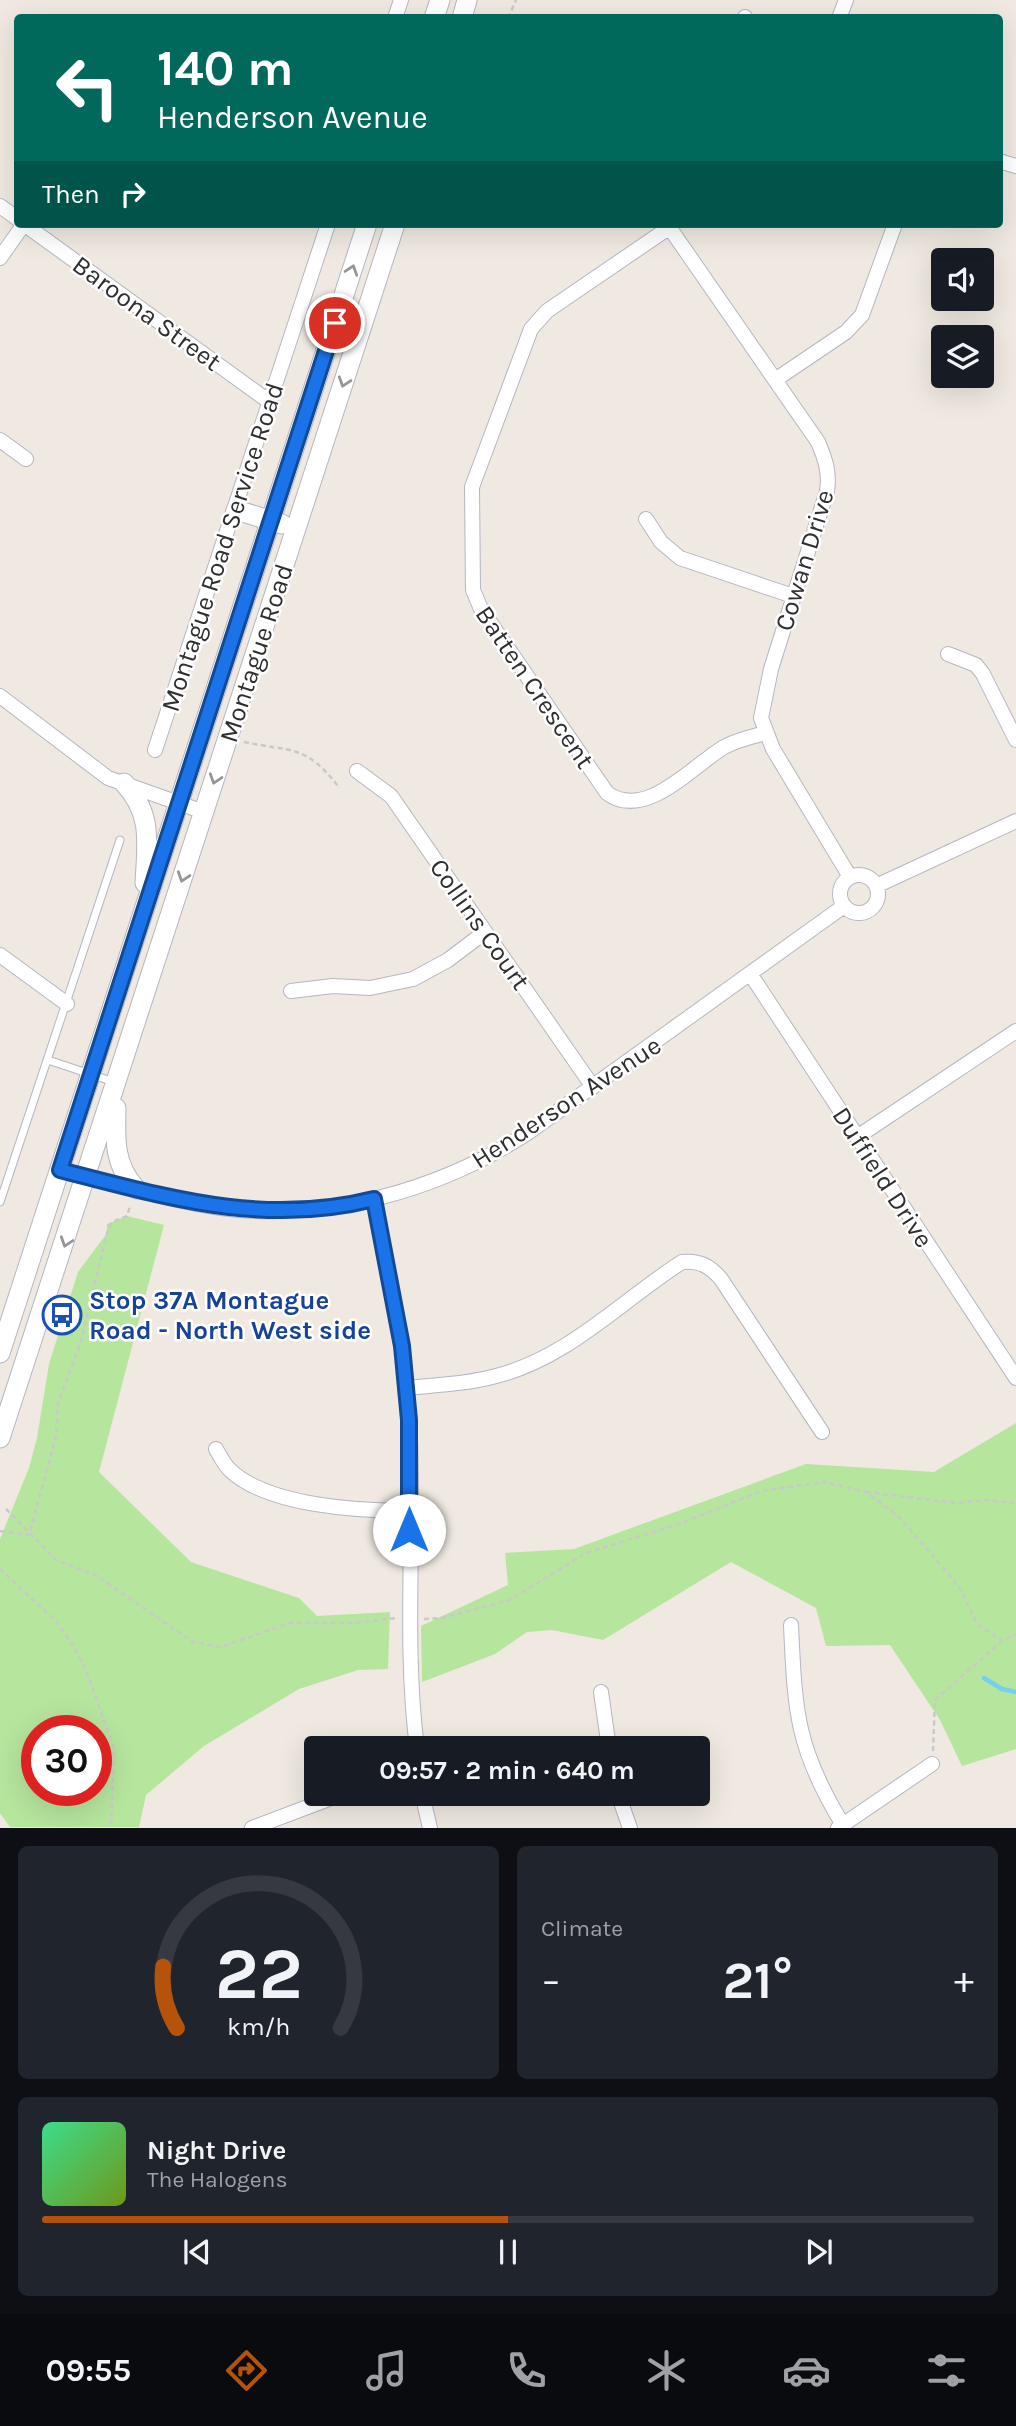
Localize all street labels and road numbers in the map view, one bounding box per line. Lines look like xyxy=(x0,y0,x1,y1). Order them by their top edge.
street label: Baroona Street xyxy=(66,249,227,378)
street label: Montague Road Service Road xyxy=(154,379,290,715)
street label: Cowan Drive xyxy=(768,486,841,634)
street label: Montague Road xyxy=(212,560,300,746)
street label: Batten Crescent xyxy=(469,600,601,775)
street label: Collins Court xyxy=(423,853,536,996)
street label: Henderson Avenue xyxy=(466,1030,667,1175)
street label: Duffield Drive xyxy=(826,1101,940,1253)

